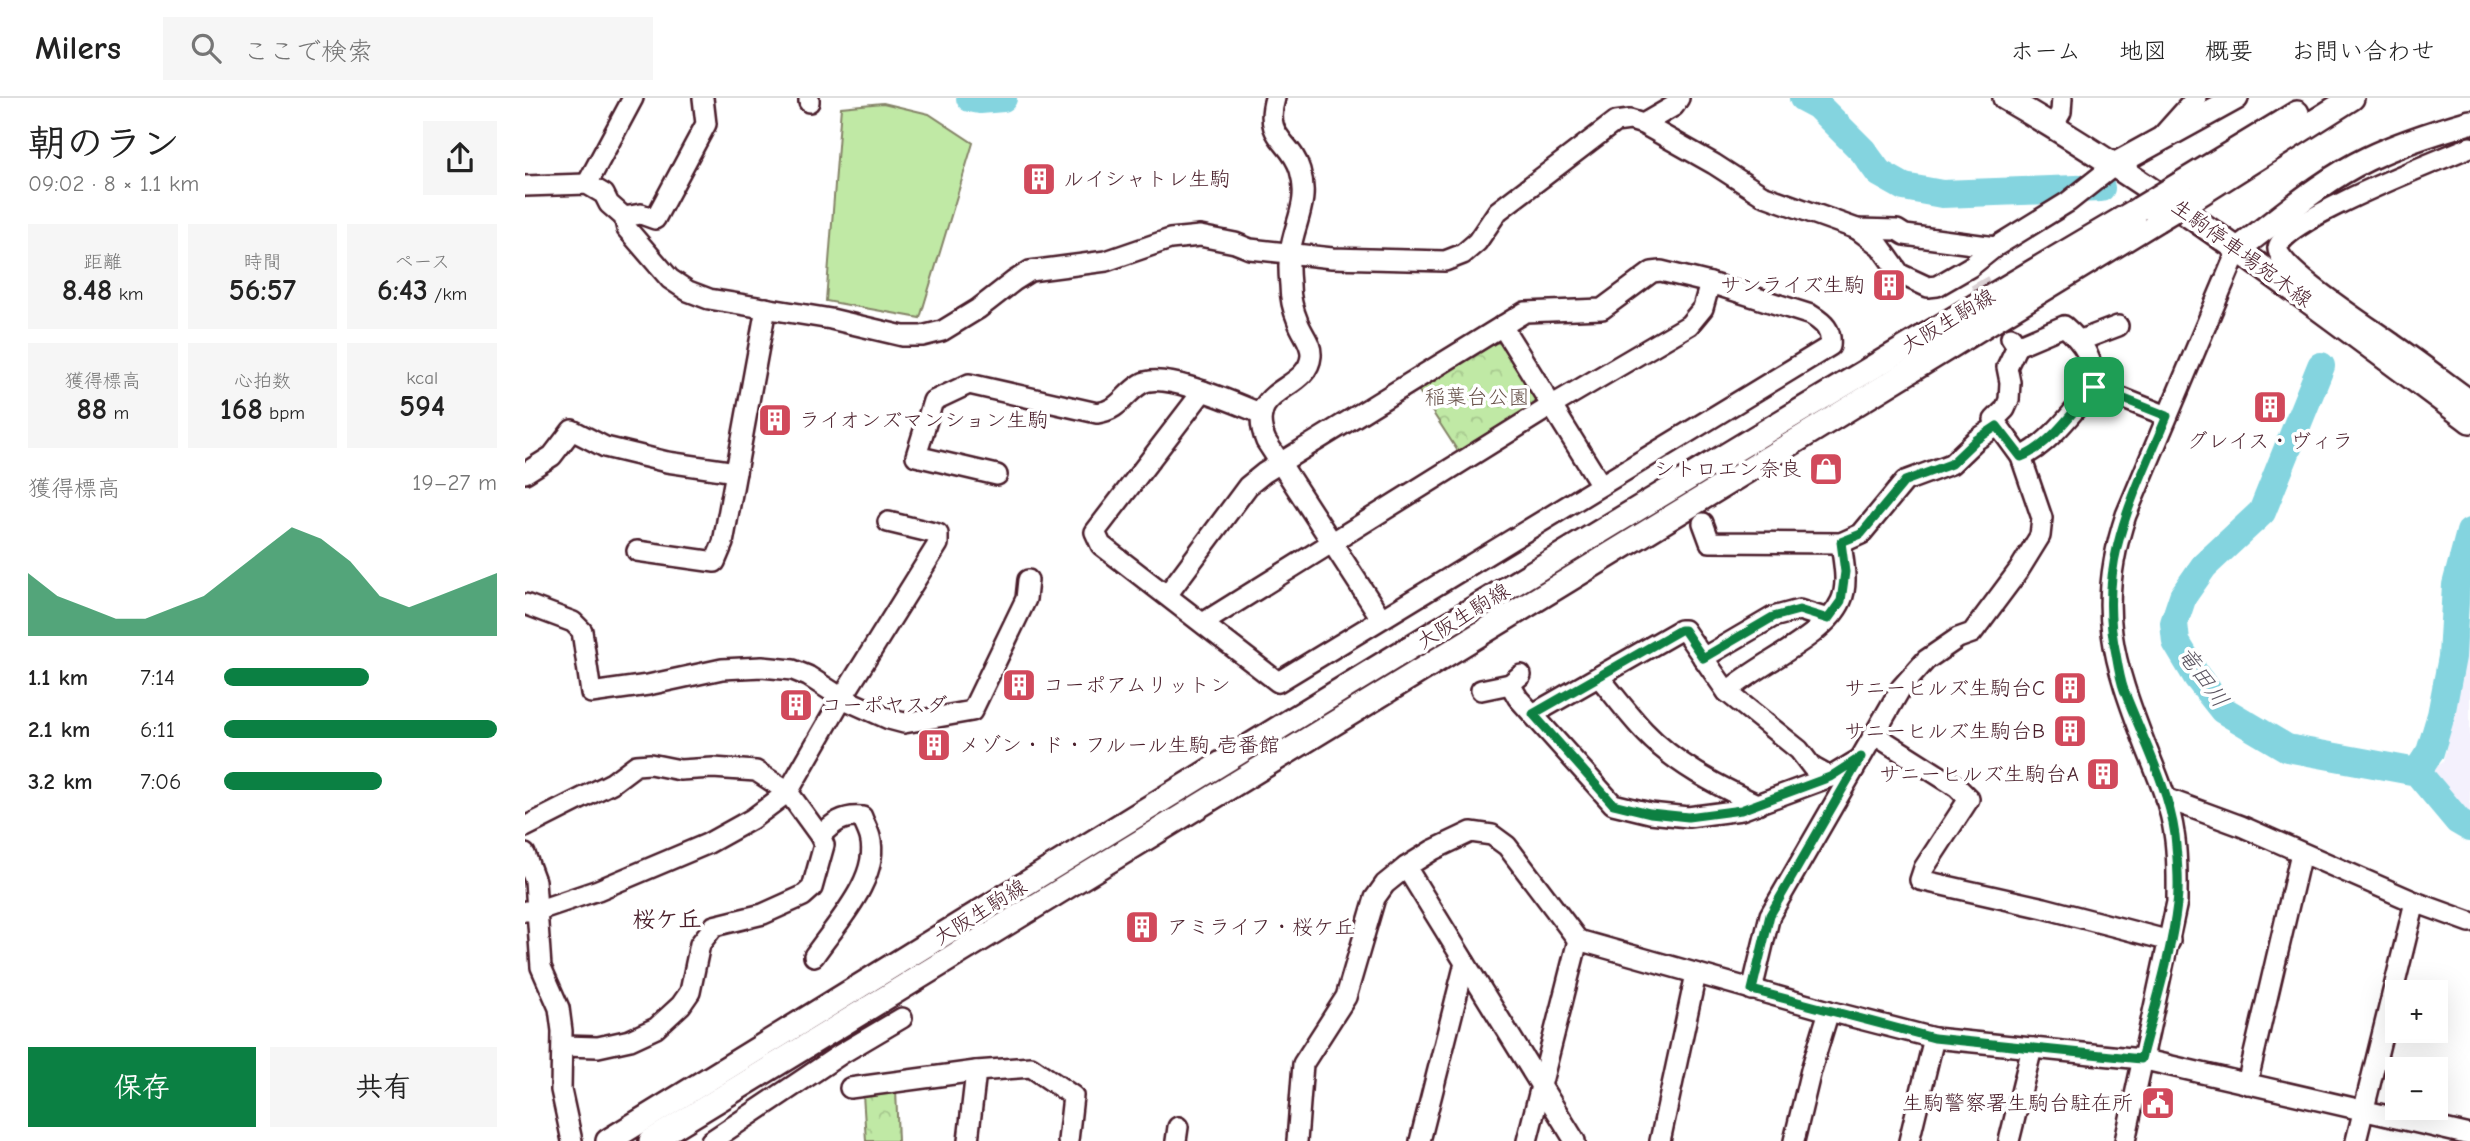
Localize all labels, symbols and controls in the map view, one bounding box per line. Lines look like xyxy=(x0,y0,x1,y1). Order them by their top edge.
search box xyxy=(163,17,653,80)
text: Milers xyxy=(35,29,121,67)
icon: search xyxy=(187,29,225,67)
text: ここで検索 xyxy=(243,37,373,67)
text: ホーム xyxy=(2010,37,2081,65)
text: 地図 xyxy=(2119,37,2167,65)
text: 概要 xyxy=(2205,37,2253,65)
text: お問い合わせ xyxy=(2291,37,2435,65)
button: share xyxy=(423,121,497,195)
text: 朝のラン xyxy=(28,122,180,166)
building icon: ルイシャトレ生駒 xyxy=(1020,160,1058,198)
place label: ルイシャトレ生駒 xyxy=(1063,167,1231,191)
text: 09:02 · 8 × 1.1 km xyxy=(28,170,199,197)
street label: 生駒停車場宛木線 xyxy=(2167,194,2317,312)
text: 距離 xyxy=(84,251,122,273)
text: 時間 xyxy=(243,251,282,273)
text: ペース xyxy=(394,251,450,273)
building icon: サンライズ生駒 xyxy=(1870,266,1908,304)
text: 8.48 xyxy=(62,273,112,308)
text: 56:57 xyxy=(229,273,296,308)
text: 6:43 xyxy=(377,273,428,308)
place label: サンライズ生駒 xyxy=(1720,273,1865,297)
text: km xyxy=(112,283,144,305)
text: /km xyxy=(428,283,467,305)
street label: 大阪生駒線 xyxy=(1897,284,1999,358)
pin xyxy=(2064,357,2124,417)
text: kcal xyxy=(406,367,438,389)
icon: arrive xyxy=(2075,368,2113,406)
text: 獲得標高 xyxy=(65,370,141,392)
text: 心拍数 xyxy=(234,370,291,392)
park label: 稲葉台公園 xyxy=(1425,385,1530,409)
building icon: グレイス・ヴィラ xyxy=(2251,388,2289,426)
text: 594 xyxy=(399,389,445,424)
text: 88 xyxy=(76,392,107,427)
text: 168 xyxy=(220,392,263,427)
building icon: ライオンズマンション生駒 xyxy=(756,401,794,439)
text: m xyxy=(107,402,129,424)
text: bpm xyxy=(263,402,305,424)
place label: ライオンズマンション生駒 xyxy=(799,408,1048,432)
place label: グレイス・ヴィラ xyxy=(2187,429,2353,453)
shop icon: シトロエン奈良 xyxy=(1807,450,1845,488)
place label: シトロエン奈良 xyxy=(1654,457,1801,481)
text: 19–27 m xyxy=(412,469,497,496)
text: 獲得標高 xyxy=(28,475,120,502)
street label: 大阪生駒線 xyxy=(1412,578,1514,654)
water label: 竜田川 xyxy=(2172,641,2234,713)
text: 1.1 km xyxy=(28,664,88,691)
text: 7:14 xyxy=(140,664,175,691)
building icon: コーポアムリットン xyxy=(1000,666,1038,704)
building icon: サニーヒルズ生駒台C xyxy=(2051,669,2089,707)
place label: コーポアムリットン xyxy=(1043,673,1231,697)
place label: サニーヒルズ生駒台C xyxy=(1844,676,2045,700)
building icon: コーポヤスダ xyxy=(777,686,815,724)
place label: コーポヤスダ xyxy=(821,693,947,717)
building icon: サニーヒルズ生駒台B xyxy=(2051,712,2089,750)
text: 2.1 km xyxy=(28,716,90,743)
text: 6:11 xyxy=(140,716,175,743)
place label: サニーヒルズ生駒台B xyxy=(1844,719,2045,743)
building icon: メゾン・ド・フルール生駒 壱番館 xyxy=(915,726,953,764)
place label: メゾン・ド・フルール生駒 壱番館 xyxy=(959,733,1280,757)
building icon: サニーヒルズ生駒台A xyxy=(2084,755,2122,793)
place label: サニーヒルズ生駒台A xyxy=(1879,762,2079,786)
text: 3.2 km xyxy=(28,768,93,795)
text: 7:06 xyxy=(140,768,182,795)
street label: 大阪生駒線 xyxy=(929,874,1031,950)
district label: 桜ケ丘 xyxy=(633,906,702,933)
building icon: アミライフ・桜ケ丘 xyxy=(1123,908,1161,946)
place label: アミライフ・桜ケ丘 xyxy=(1167,915,1355,939)
map controls xyxy=(2385,980,2448,1120)
button: + xyxy=(2385,980,2448,1043)
button: 保存 xyxy=(28,1047,256,1127)
button: 共有 xyxy=(270,1047,497,1127)
button: − xyxy=(2385,1057,2448,1120)
public building icon: 生駒警察署生駒台駐在所 xyxy=(2139,1084,2177,1122)
place label: 生駒警察署生駒台駐在所 xyxy=(1902,1091,2133,1115)

